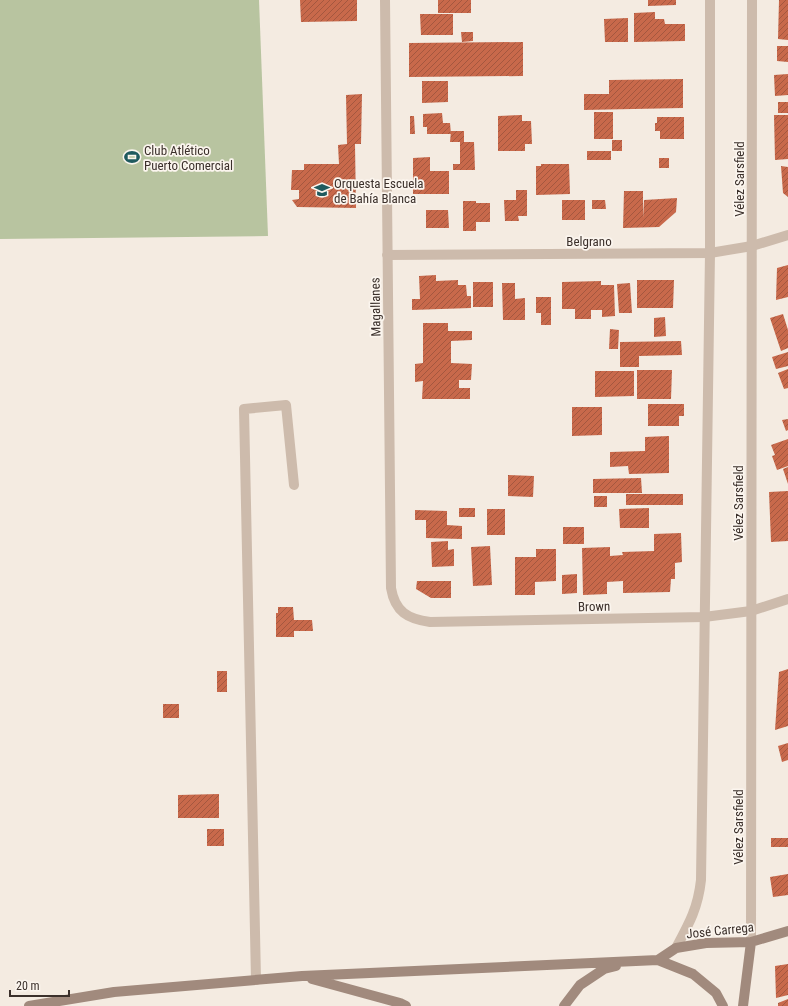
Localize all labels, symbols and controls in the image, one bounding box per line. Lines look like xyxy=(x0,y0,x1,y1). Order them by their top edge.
street label: Vélez Sarsfield xyxy=(732,141,747,217)
place label: Club Atlético Puerto Comercial xyxy=(144,143,233,173)
sports icon: Club Atlético Puerto Comercial xyxy=(123,148,141,166)
place label: Orquesta Escuela de Bahía Blanca xyxy=(334,176,424,206)
school or university icon: Orquesta Escuela de Bahía Blanca xyxy=(313,181,331,199)
street label: Belgrano xyxy=(566,234,612,249)
street label: Magallanes xyxy=(367,277,384,337)
street label: Vélez Sarsfield xyxy=(731,465,746,541)
street label: Brown xyxy=(578,599,610,614)
street label: Vélez Sarsfield xyxy=(731,789,746,865)
street label: José Carrega xyxy=(685,919,755,942)
scale bar xyxy=(10,972,69,998)
text: 20 m xyxy=(16,979,40,993)

